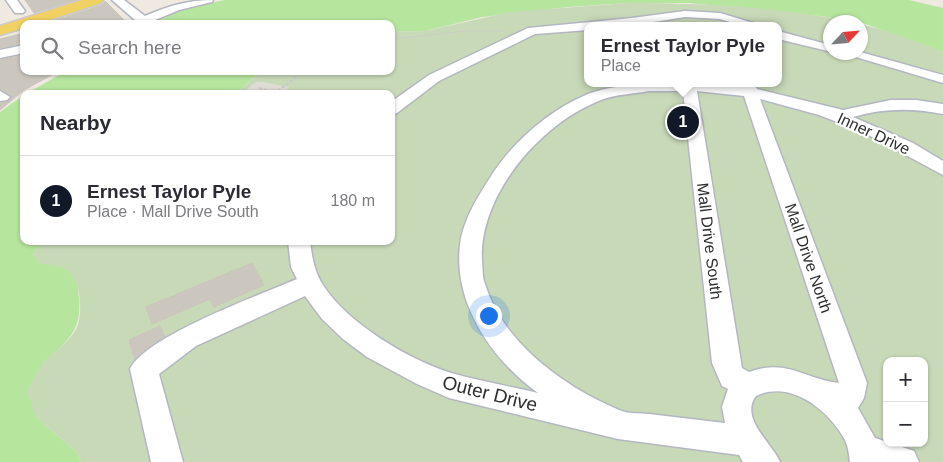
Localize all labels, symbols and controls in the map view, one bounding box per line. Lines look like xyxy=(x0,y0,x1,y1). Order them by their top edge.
north arrow xyxy=(823,15,868,60)
search box xyxy=(20,20,395,75)
popup xyxy=(584,22,782,87)
icon: search xyxy=(38,34,66,62)
text: Ernest Taylor Pyle xyxy=(601,35,765,56)
text: Search here xyxy=(78,37,182,58)
text: Place xyxy=(601,57,641,74)
pin: 1 xyxy=(667,103,699,141)
street label: Inner Drive xyxy=(835,109,913,158)
text: Nearby xyxy=(40,111,111,134)
text: Ernest Taylor Pyle xyxy=(87,181,251,202)
street label: Mall Drive South xyxy=(694,182,725,300)
text: 1 xyxy=(52,192,60,209)
text: 180 m xyxy=(331,192,375,209)
street label: Mall Drive North xyxy=(782,201,835,315)
text: Place · Mall Drive South xyxy=(87,203,259,220)
your location xyxy=(476,303,502,329)
map controls xyxy=(883,357,928,447)
button: + xyxy=(883,357,928,402)
street label: Outer Drive xyxy=(440,372,540,415)
button: − xyxy=(883,402,928,447)

